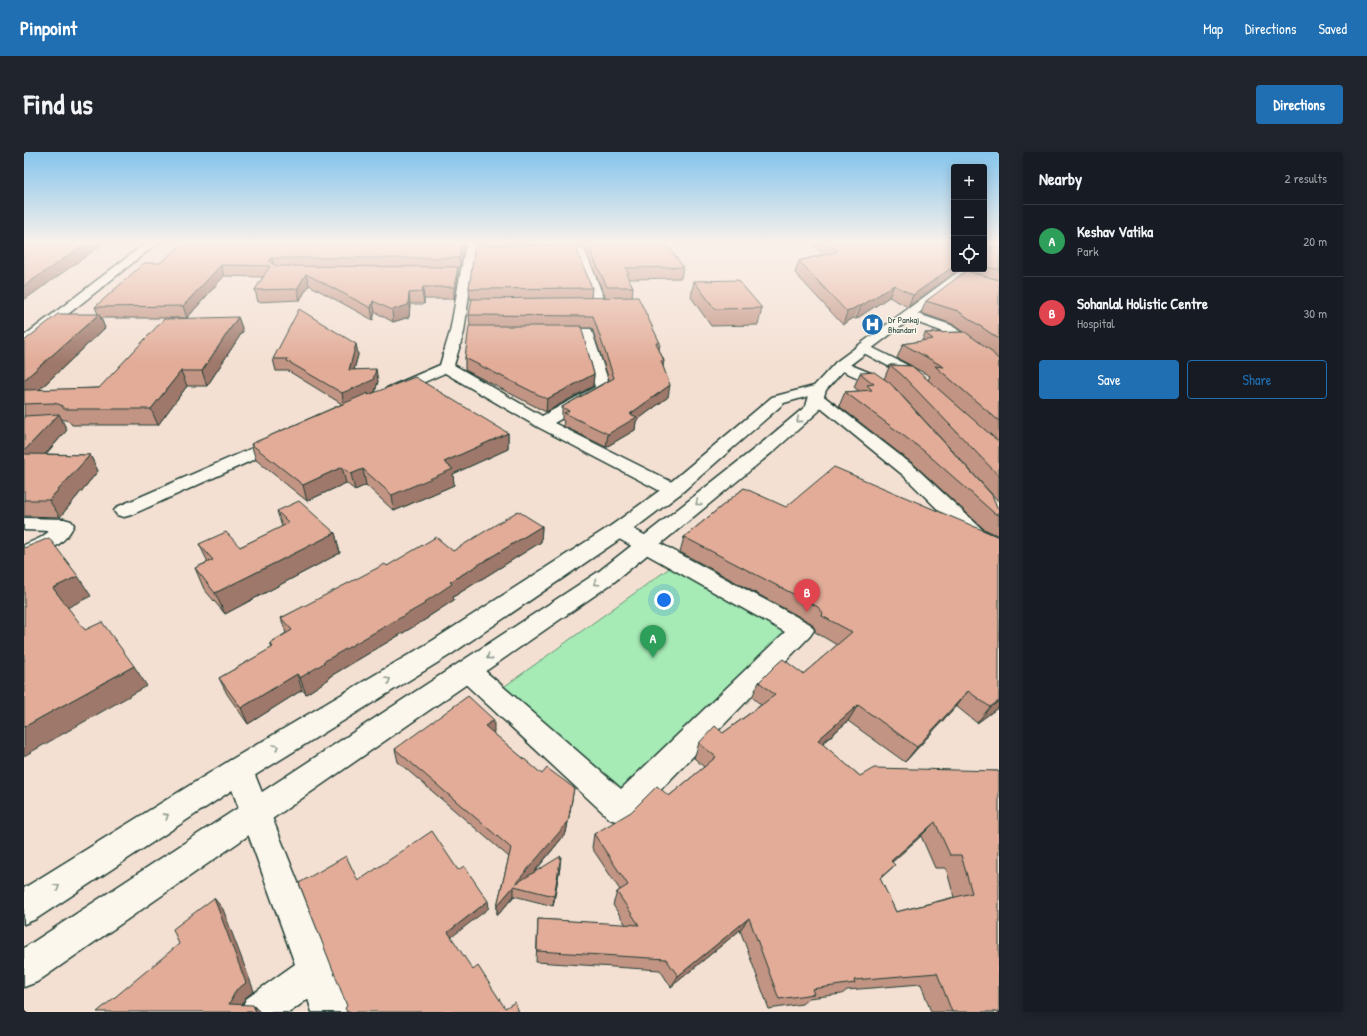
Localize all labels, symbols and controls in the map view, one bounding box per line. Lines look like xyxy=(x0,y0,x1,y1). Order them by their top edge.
text: Pinpoint xyxy=(20,15,77,41)
text: Map xyxy=(1203,19,1223,38)
text: Directions xyxy=(1245,19,1296,38)
text: Saved xyxy=(1318,19,1347,38)
text: Find us xyxy=(24,85,93,123)
button: Directions xyxy=(1256,85,1343,124)
map controls xyxy=(951,164,987,272)
button: + xyxy=(951,164,987,200)
text: Nearby xyxy=(1039,167,1082,190)
text: 2 results xyxy=(1285,169,1327,187)
button: − xyxy=(951,200,987,236)
text: Keshav Vatika xyxy=(1077,221,1153,242)
text: A xyxy=(1049,232,1055,250)
text: 20 m xyxy=(1303,232,1327,250)
button: locate xyxy=(951,236,987,272)
text: Park xyxy=(1077,242,1099,260)
text: Sohanlal Holistic Centre xyxy=(1077,293,1208,314)
text: B xyxy=(1049,304,1055,322)
text: 30 m xyxy=(1304,304,1327,322)
hospital icon: Dr Pankaj Bhandari xyxy=(859,312,885,338)
place label: Dr Pankaj Bhandari xyxy=(888,314,919,336)
text: Hospital xyxy=(1077,314,1115,332)
button: Save xyxy=(1039,360,1179,399)
button: Share xyxy=(1187,360,1327,399)
one-way arrow xyxy=(796,416,803,423)
one-way arrow xyxy=(696,498,703,505)
one-way arrow xyxy=(593,578,600,586)
pin: B xyxy=(794,579,820,612)
your location xyxy=(654,590,674,610)
pin: A xyxy=(640,625,666,658)
one-way arrow xyxy=(486,652,493,659)
one-way arrow xyxy=(384,678,391,685)
one-way arrow xyxy=(272,745,279,752)
one-way arrow xyxy=(162,814,169,821)
one-way arrow xyxy=(53,884,60,891)

